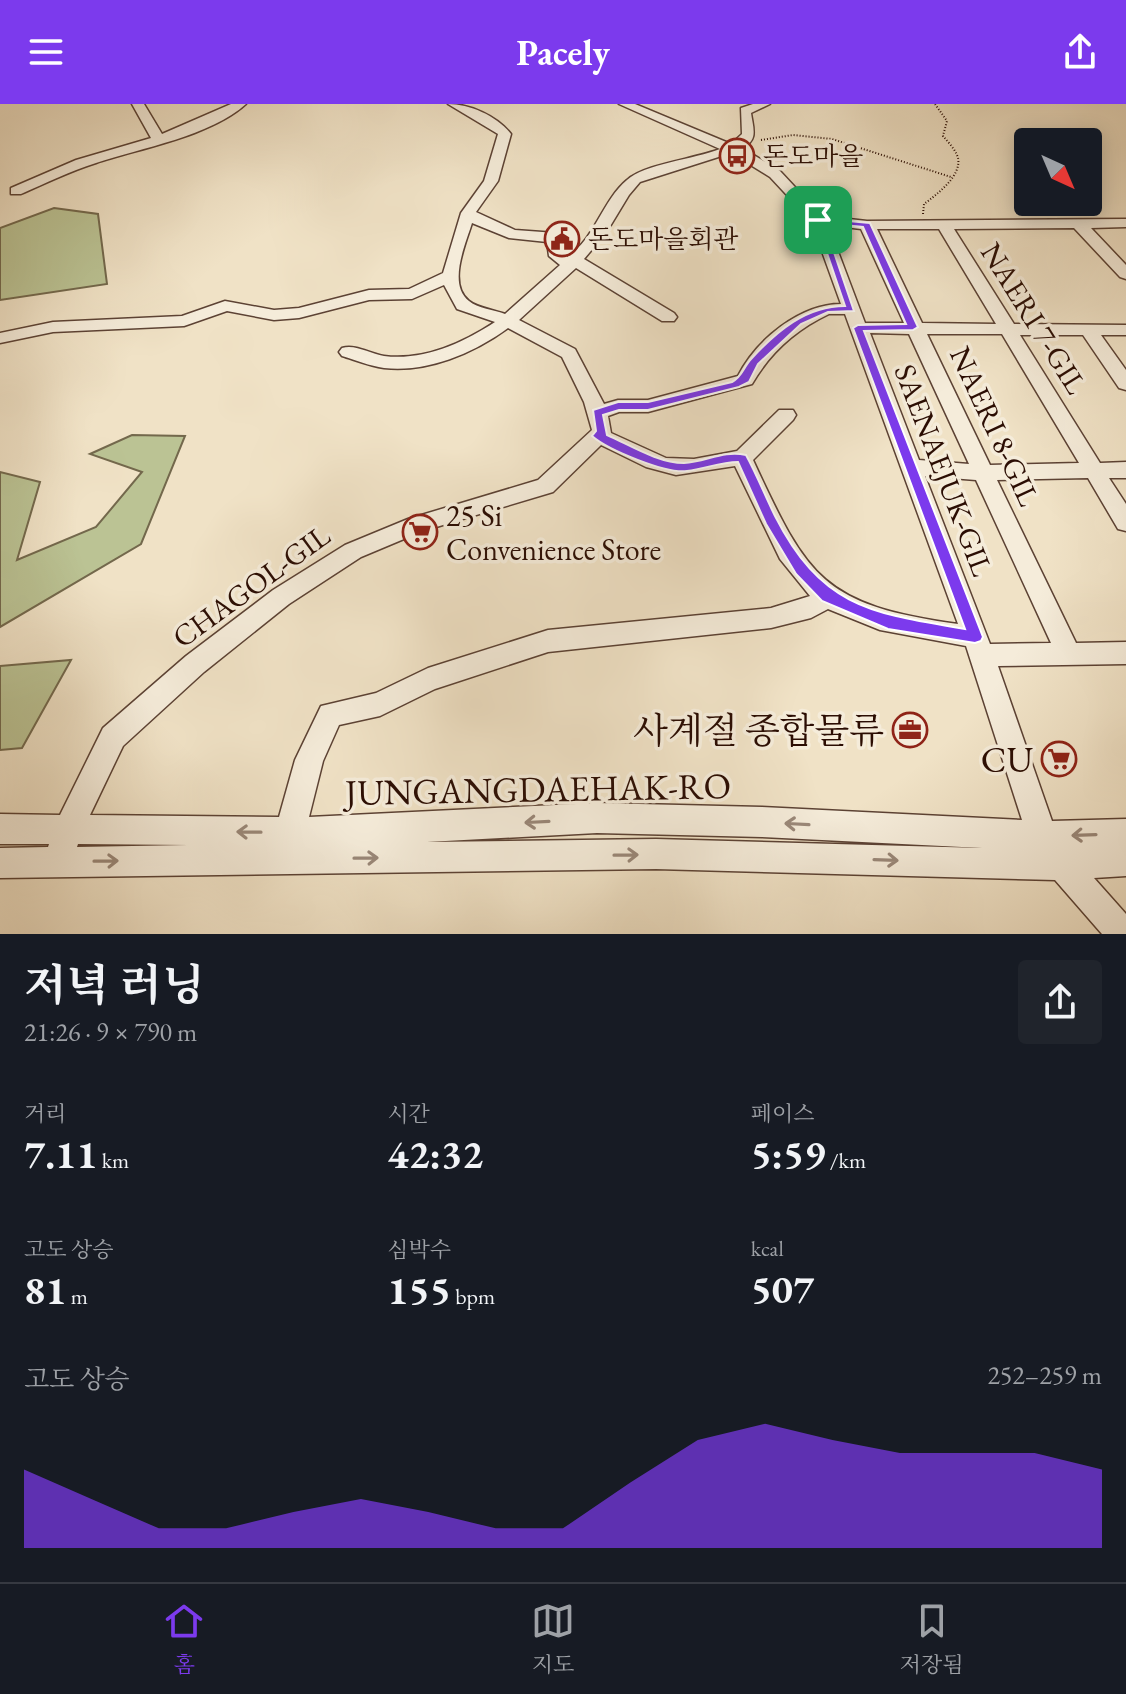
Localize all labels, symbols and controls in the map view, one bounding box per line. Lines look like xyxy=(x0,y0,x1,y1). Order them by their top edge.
text: Pacely xyxy=(516,29,610,76)
icon: menu xyxy=(24,30,68,74)
icon: share xyxy=(1058,30,1102,74)
north arrow xyxy=(1014,128,1102,216)
map controls xyxy=(1014,128,1102,216)
bus stop icon: 돈도마을 xyxy=(718,137,756,175)
place label: 돈도마을 xyxy=(763,139,863,173)
pin xyxy=(784,186,852,254)
icon: arrive xyxy=(796,198,840,242)
public building icon: 돈도마을회관 xyxy=(543,220,581,258)
place label: 돈도마을회관 xyxy=(588,222,739,256)
street label: NAERI 7-GIL xyxy=(972,235,1096,401)
street label: NAERI 8-GIL xyxy=(941,340,1049,512)
street label: SAENAEJUK-GIL xyxy=(886,359,1002,582)
place label: 25 Si Convenience Store xyxy=(446,496,661,569)
supermarket icon: 25 Si Convenience Store xyxy=(401,513,439,551)
street label: CHAGOL-GIL xyxy=(164,515,338,656)
place label: 사계절 종합물류 xyxy=(633,707,884,754)
office icon: 사계절 종합물류 xyxy=(891,711,929,749)
place label: CU xyxy=(981,736,1033,783)
supermarket icon: CU xyxy=(1040,740,1078,778)
street label: JUNGANGDAEHAK-RO xyxy=(342,762,731,816)
one-way arrow xyxy=(524,814,551,829)
one-way arrow xyxy=(784,816,811,831)
one-way arrow xyxy=(236,824,263,840)
one-way arrow xyxy=(1071,827,1098,843)
one-way arrow xyxy=(612,847,639,862)
one-way arrow xyxy=(352,850,379,866)
one-way arrow xyxy=(92,853,119,869)
one-way arrow xyxy=(872,853,899,868)
text: 저녁 러닝 xyxy=(24,956,204,1013)
button: share xyxy=(1018,960,1102,1044)
text: 21:26 · 9 × 790 m xyxy=(24,1015,197,1049)
text: 거리 xyxy=(24,1099,67,1128)
text: 시간 xyxy=(387,1099,430,1128)
text: 페이스 xyxy=(751,1099,814,1128)
text: 7.11 xyxy=(24,1128,97,1180)
text: 42:32 xyxy=(387,1128,483,1180)
text: 5:59 xyxy=(751,1128,825,1180)
text: km xyxy=(97,1146,129,1175)
text: /km xyxy=(825,1146,866,1175)
text: kcal xyxy=(751,1234,784,1263)
text: 고도 상승 xyxy=(24,1235,113,1264)
text: 심박수 xyxy=(387,1235,451,1264)
text: 507 xyxy=(751,1263,814,1315)
text: 81 xyxy=(24,1264,66,1316)
text: 155 xyxy=(387,1264,451,1316)
text: m xyxy=(66,1282,88,1311)
text: bpm xyxy=(451,1282,495,1311)
text: 252–259 m xyxy=(987,1358,1102,1392)
text: 고도 상승 xyxy=(24,1362,130,1396)
tab: 홈 xyxy=(162,1599,206,1679)
tab: 지도 xyxy=(531,1599,575,1679)
tab: 저장됨 xyxy=(900,1599,964,1679)

